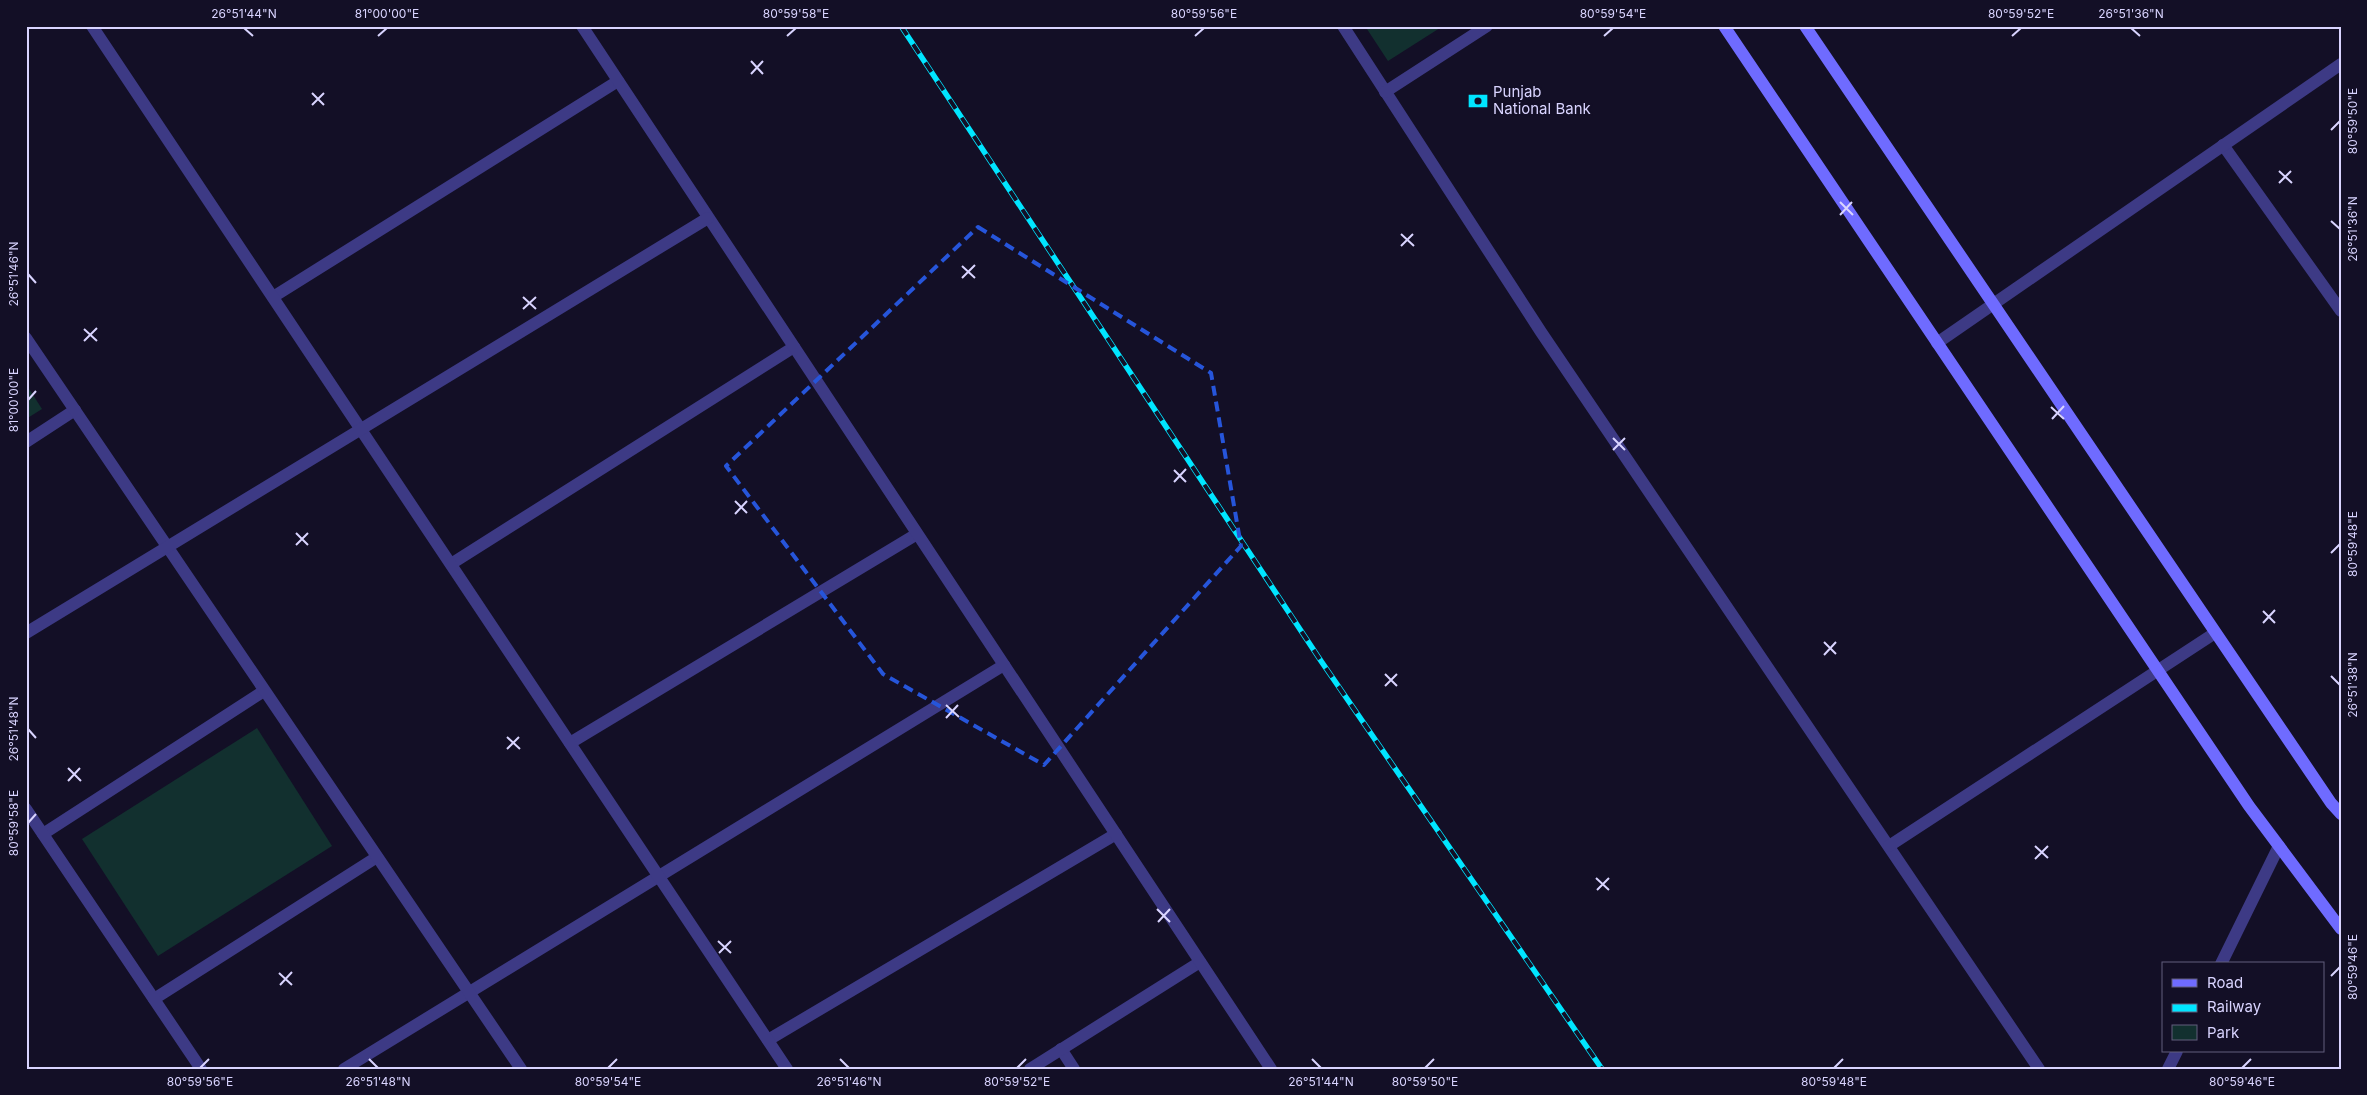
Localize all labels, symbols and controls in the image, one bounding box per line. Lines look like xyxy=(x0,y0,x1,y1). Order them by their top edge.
text: 26°51'44"N xyxy=(211,6,277,21)
text: 81°00'00"E xyxy=(355,6,419,21)
text: 80°59'58"E xyxy=(763,6,829,21)
text: 80°59'56"E xyxy=(1171,6,1237,21)
text: 80°59'54"E xyxy=(1580,6,1646,21)
text: 80°59'52"E xyxy=(1988,6,2054,21)
text: 26°51'36"N xyxy=(2098,6,2164,21)
place label: Punjab National Bank xyxy=(1493,82,1591,118)
text: 80°59'50"E xyxy=(2345,88,2360,154)
bank icon: Punjab National Bank xyxy=(1467,90,1489,112)
text: 26°51'36"N xyxy=(2345,196,2360,262)
text: 26°51'46"N xyxy=(6,241,21,307)
text: 81°00'00"E xyxy=(6,368,21,432)
text: 80°59'48"E xyxy=(2345,511,2360,577)
text: 26°51'38"N xyxy=(2345,652,2360,718)
text: 26°51'48"N xyxy=(6,696,21,762)
text: 80°59'58"E xyxy=(6,790,21,856)
text: 80°59'46"E xyxy=(2345,934,2360,1000)
legend xyxy=(2162,962,2324,1052)
text: Road xyxy=(2207,973,2243,992)
text: Railway xyxy=(2207,997,2262,1016)
text: Park xyxy=(2207,1023,2240,1042)
text: 80°59'56"E xyxy=(167,1074,233,1089)
text: 26°51'48"N xyxy=(345,1074,411,1089)
text: 80°59'54"E xyxy=(575,1074,641,1089)
text: 26°51'46"N xyxy=(816,1074,882,1089)
text: 80°59'52"E xyxy=(984,1074,1050,1089)
text: 26°51'44"N xyxy=(1288,1074,1354,1089)
text: 80°59'50"E xyxy=(1392,1074,1458,1089)
text: 80°59'48"E xyxy=(1801,1074,1867,1089)
text: 80°59'46"E xyxy=(2209,1074,2275,1089)

